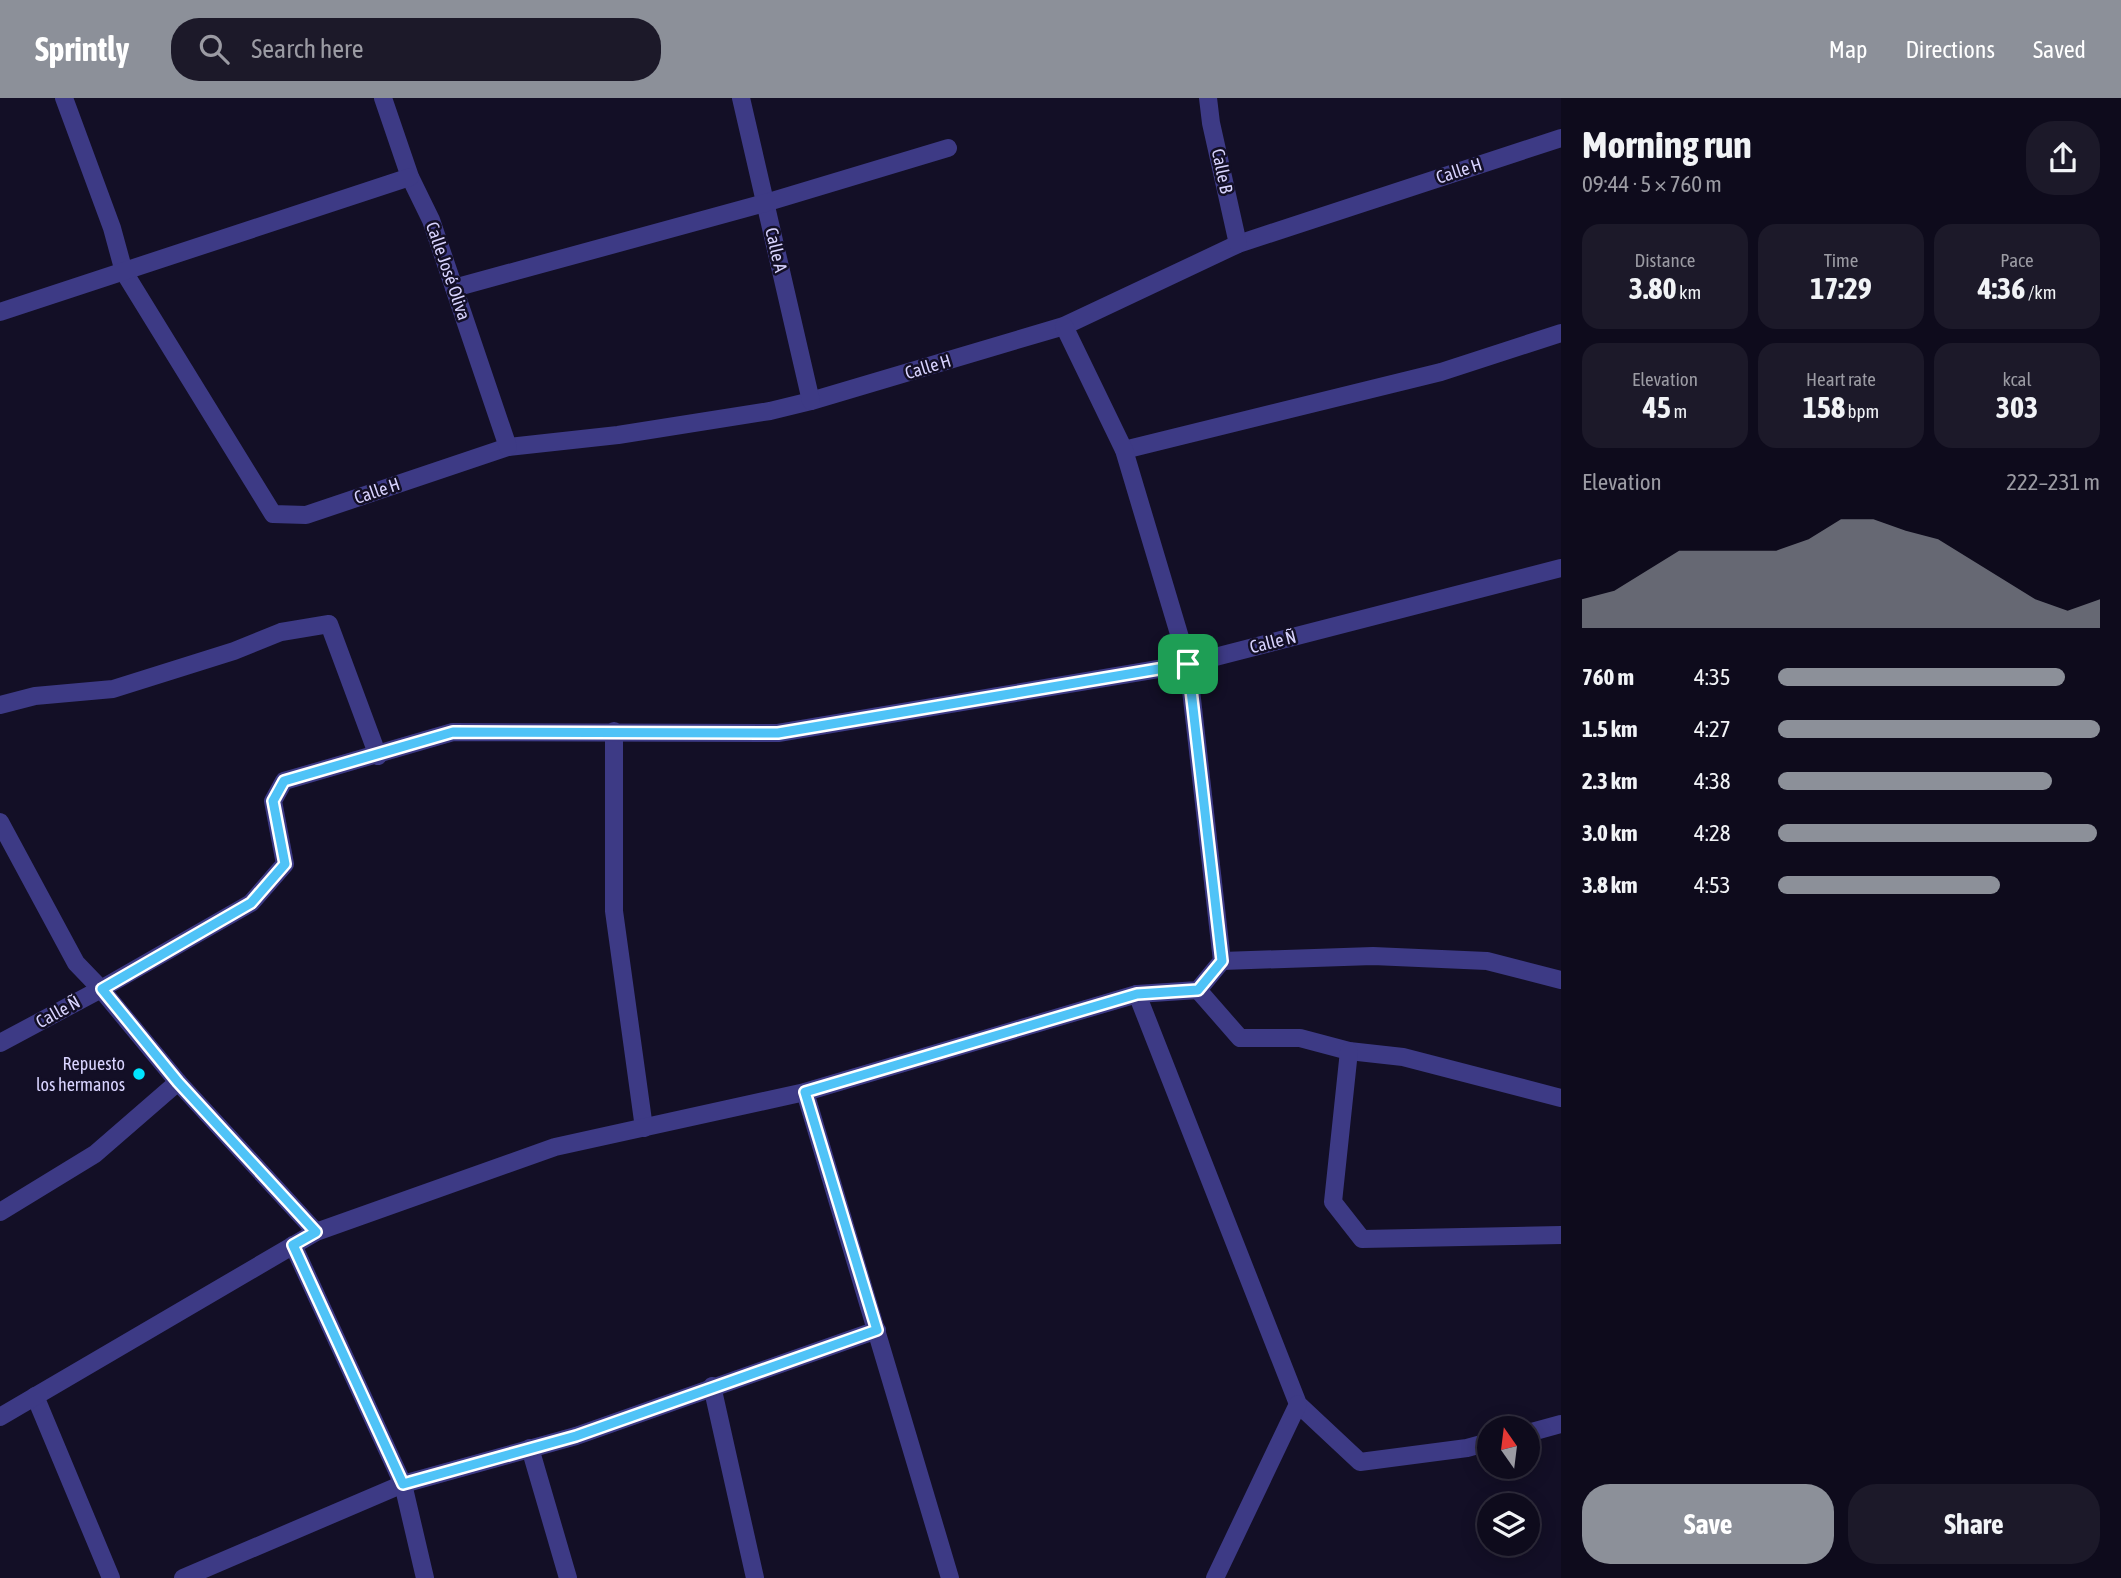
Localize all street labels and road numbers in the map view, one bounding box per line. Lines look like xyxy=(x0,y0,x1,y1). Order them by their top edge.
street label: Calle B xyxy=(1208,147,1238,196)
street label: Calle H xyxy=(1433,153,1484,188)
street label: Calle José Oliva xyxy=(422,219,475,323)
street label: Calle A xyxy=(761,225,792,274)
street label: Calle H xyxy=(902,350,953,383)
street label: Calle H xyxy=(351,473,402,508)
street label: Calle Ñ xyxy=(1247,626,1298,657)
street label: Calle Ñ xyxy=(32,991,83,1032)

